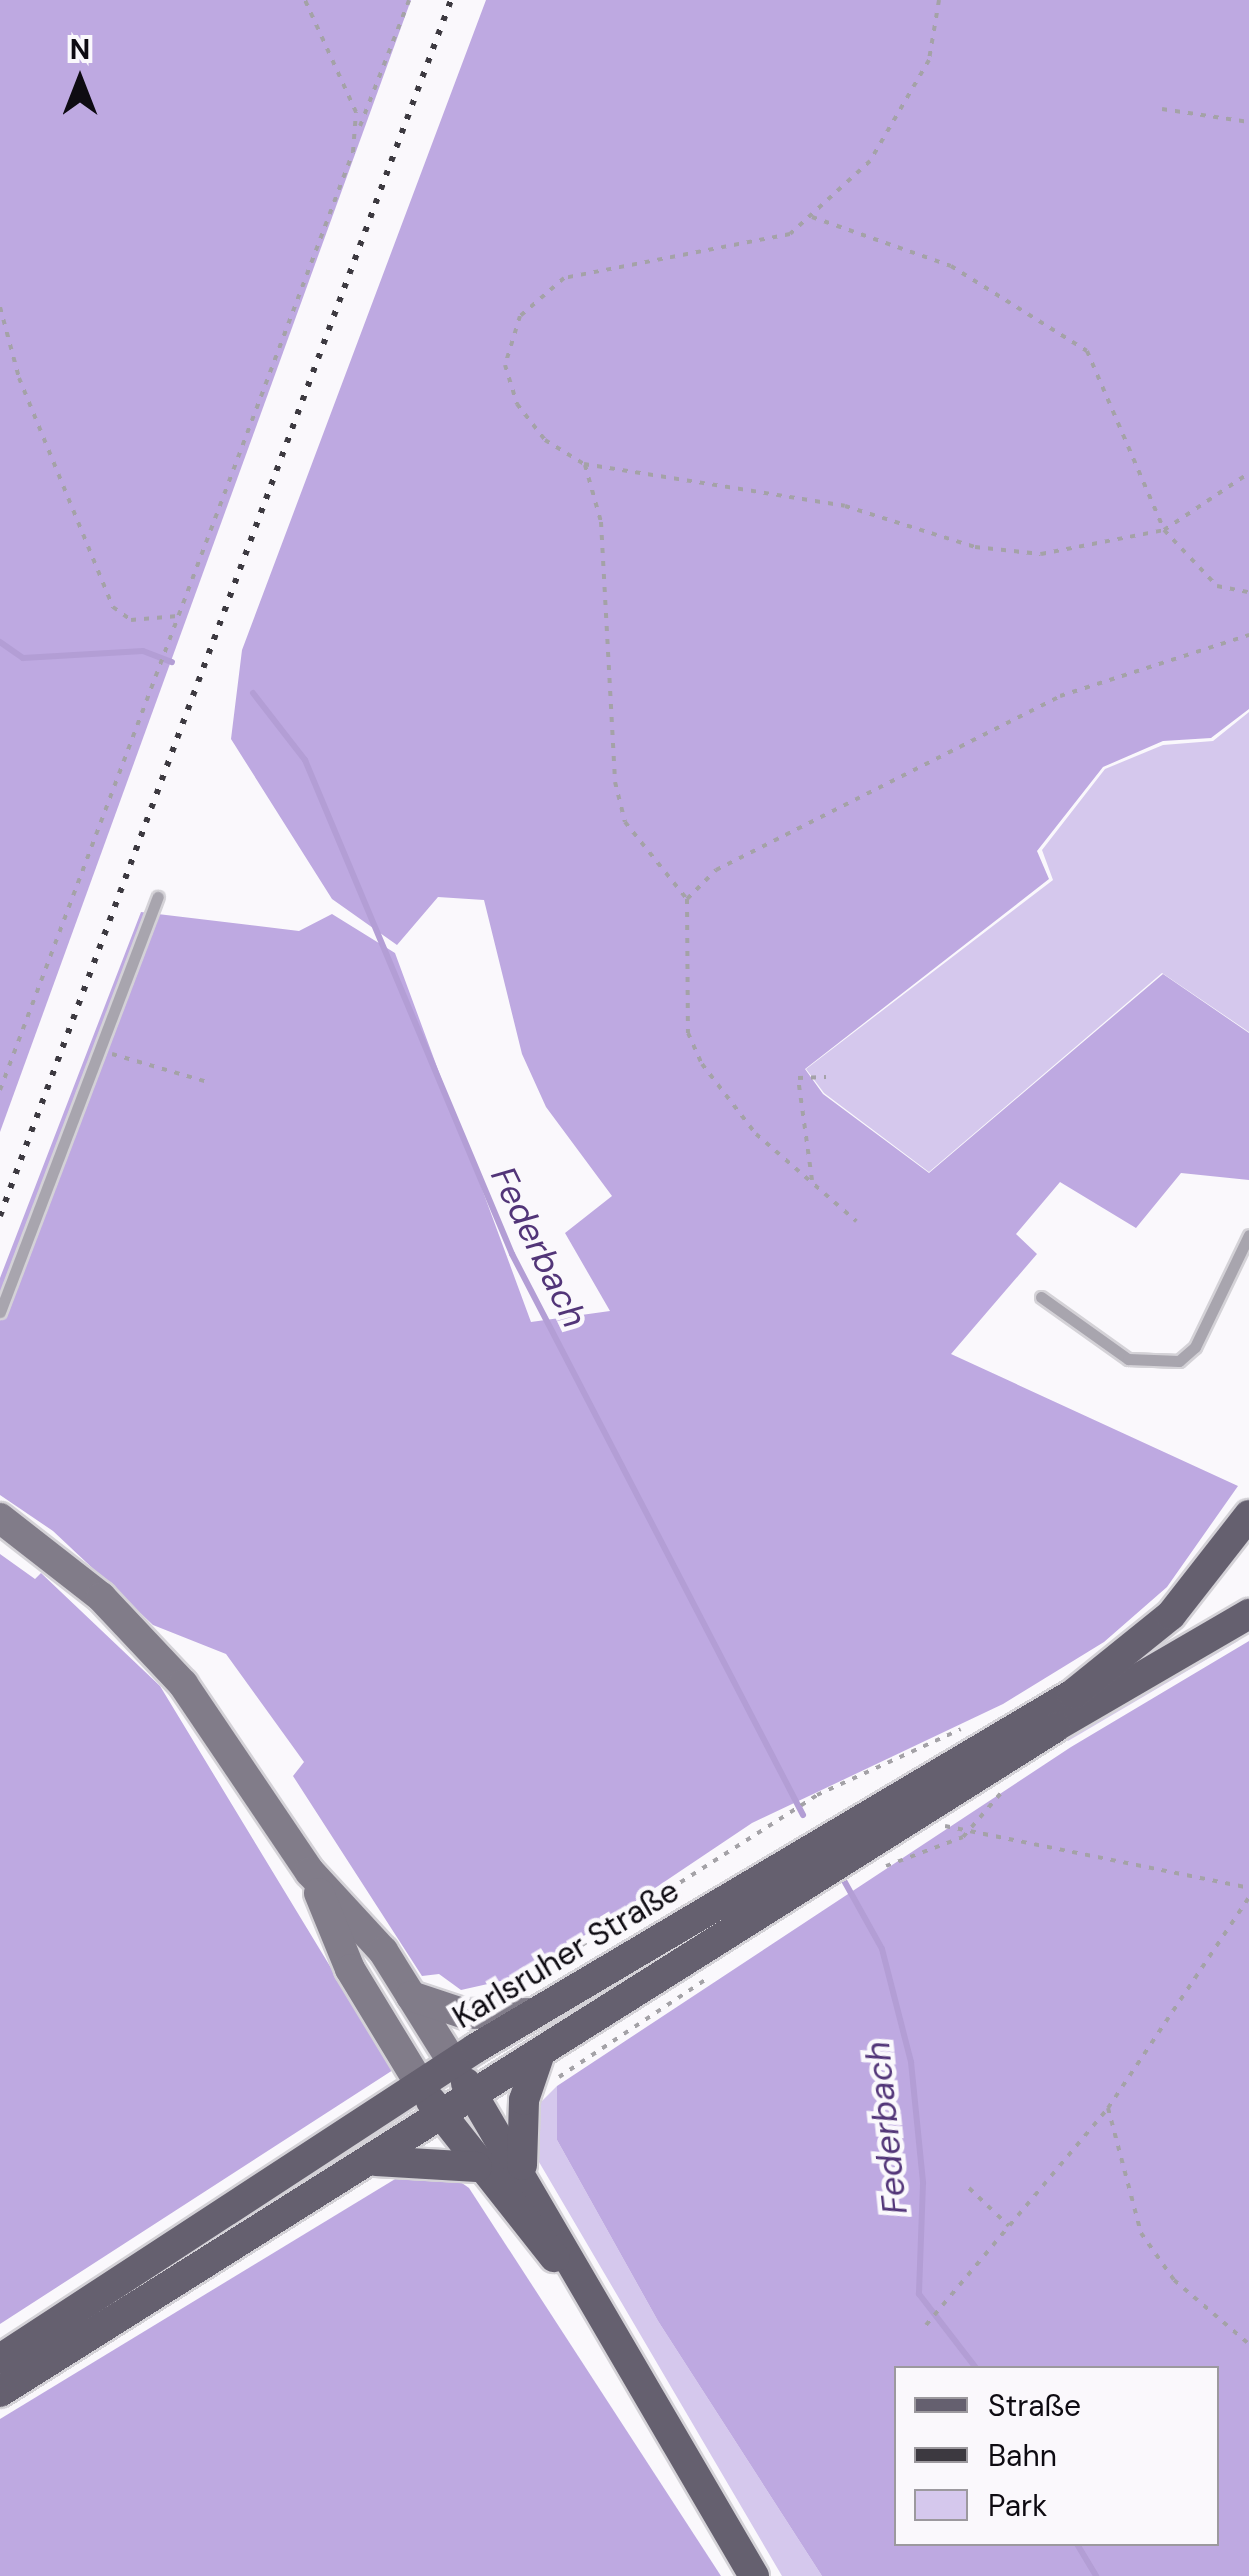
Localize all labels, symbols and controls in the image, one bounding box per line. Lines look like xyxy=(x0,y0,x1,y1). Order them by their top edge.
north arrow xyxy=(30,30,130,130)
text: N xyxy=(70,31,90,68)
water label: Federbach xyxy=(482,1160,596,1334)
street label: Karlsruher Straße xyxy=(446,1871,686,2037)
water label: Federbach xyxy=(856,2039,916,2217)
legend xyxy=(894,2366,1219,2546)
text: Straße xyxy=(988,2386,1081,2425)
text: Bahn xyxy=(988,2436,1057,2475)
text: Park xyxy=(988,2486,1047,2525)

